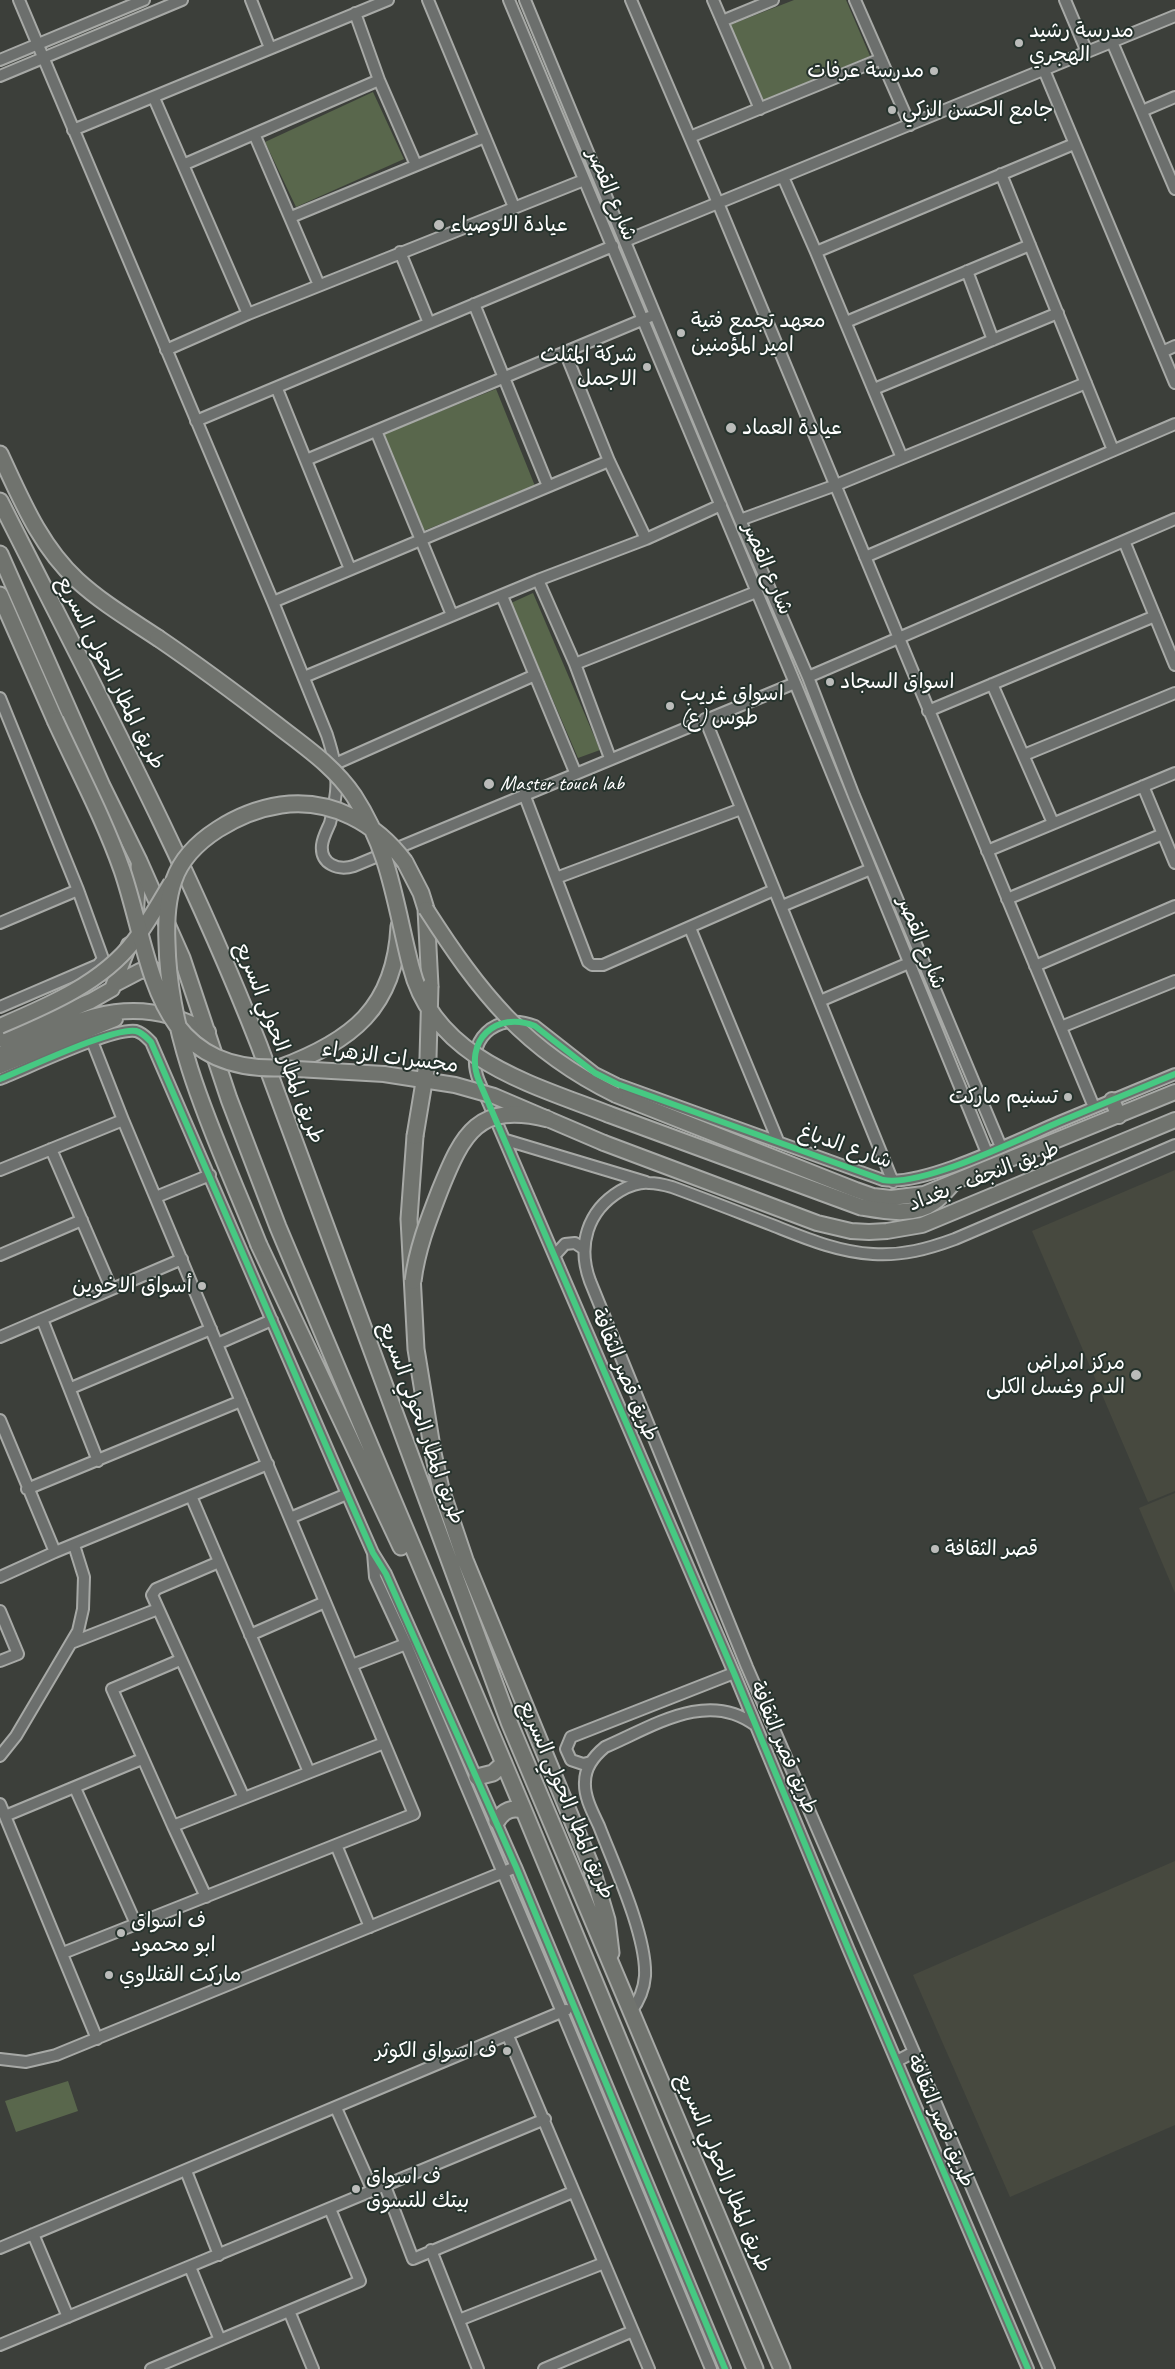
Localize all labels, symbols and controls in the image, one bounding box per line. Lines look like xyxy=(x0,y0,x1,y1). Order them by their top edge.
place label: مدرسة رشيد الهجري xyxy=(1029,18,1134,68)
marker: مدرسة رشيد الهجري xyxy=(1013,37,1025,49)
place label: مدرسة عرفات xyxy=(807,58,924,84)
marker: مدرسة عرفات xyxy=(928,65,940,77)
place label: جامع الحسن الزكي xyxy=(902,97,1053,123)
marker: جامع الحسن الزكي xyxy=(886,104,898,116)
street label: شارع القصر xyxy=(580,145,642,245)
place label: عيادة الاوصياء xyxy=(450,212,568,238)
marker: عيادة الاوصياء xyxy=(432,218,446,232)
place label: معهد تجمع فتية امير المؤمنين xyxy=(691,308,826,358)
marker: معهد تجمع فتية امير المؤمنين xyxy=(675,327,687,339)
place label: شركة المثلث الاجمل xyxy=(540,342,637,392)
marker: شركة المثلث الاجمل xyxy=(641,361,653,373)
place label: عيادة العماد xyxy=(742,415,842,441)
marker: عيادة العماد xyxy=(724,421,738,435)
street label: شارع القصر xyxy=(736,519,798,619)
street label: طريق المطار الحولي السريع xyxy=(50,572,170,774)
place label: اسواق السجاد xyxy=(840,669,955,695)
marker: اسواق السجاد xyxy=(824,676,836,688)
place label: اسواق غريب طوس (ع) xyxy=(680,681,784,731)
marker: اسواق غريب طوس (ع) xyxy=(664,700,676,712)
place label: Master touch lab xyxy=(500,771,624,797)
marker: Master touch lab xyxy=(482,777,496,791)
street label: شارع القصر xyxy=(891,893,951,993)
street label: طريق المطار الحولي السريع xyxy=(229,939,329,1147)
street label: مجسرات الزهراء xyxy=(320,1037,460,1079)
place label: تسنيم ماركت xyxy=(949,1084,1058,1110)
marker: تسنيم ماركت xyxy=(1062,1091,1074,1103)
street label: شارع الدباغ xyxy=(795,1119,895,1175)
street label: طريق النجف - بغداد xyxy=(905,1137,1063,1217)
place label: أسواق الاخوين xyxy=(72,1273,192,1299)
marker: أسواق الاخوين xyxy=(196,1280,208,1292)
street label: طريق قصر الثقافة xyxy=(585,1305,663,1445)
street label: طريق المطار الحولي السريع xyxy=(373,1318,469,1528)
place label: مركز امراض الدم وغسل الكلى xyxy=(986,1350,1125,1400)
marker: مركز امراض الدم وغسل الكلى xyxy=(1129,1368,1143,1382)
place label: قصر الثقافة xyxy=(945,1536,1038,1562)
marker: قصر الثقافة xyxy=(929,1543,941,1555)
street label: طريق قصر الثقافة xyxy=(744,1678,822,1818)
street label: طريق المطار الحولي السريع xyxy=(513,1697,619,1903)
place label: ف اسواق ابو محمود xyxy=(131,1908,216,1958)
marker: ف اسواق ابو محمود xyxy=(115,1927,127,1939)
place label: ماركت الفتلاوي xyxy=(119,1962,241,1988)
marker: ماركت الفتلاوي xyxy=(103,1969,115,1981)
place label: ف اسواق الكوثر xyxy=(375,2038,497,2064)
marker: ف اسواق الكوثر xyxy=(501,2045,513,2057)
street label: طريق قصر الثقافة xyxy=(901,2051,979,2191)
street label: طريق المطار الحولي السريع xyxy=(670,2070,776,2276)
place label: ف اسواق بيتك للتسوق xyxy=(366,2164,469,2214)
marker: ف اسواق بيتك للتسوق xyxy=(350,2183,362,2195)

